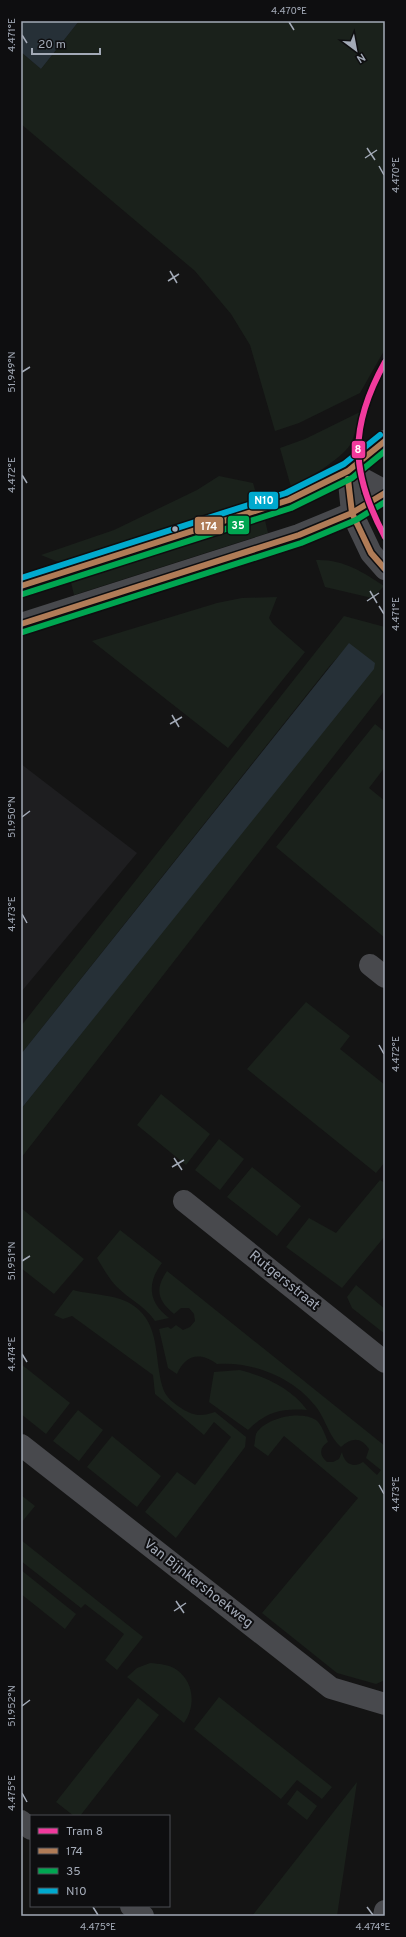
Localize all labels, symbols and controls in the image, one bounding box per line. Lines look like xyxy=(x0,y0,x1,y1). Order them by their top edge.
text: 4.470°E xyxy=(271,5,307,18)
text: 4.471°E xyxy=(6,18,19,52)
scale bar xyxy=(32,30,100,56)
north arrow xyxy=(336,30,376,70)
text: 20 m xyxy=(38,37,66,53)
text: N xyxy=(354,50,368,66)
text: 4.470°E xyxy=(390,157,403,193)
text: 51.949°N xyxy=(6,351,19,393)
line badge: 8 xyxy=(351,440,366,459)
text: 8 xyxy=(355,443,362,457)
text: 4.472°E xyxy=(6,457,19,493)
line badge: N10 xyxy=(248,491,279,510)
text: N10 xyxy=(254,494,274,508)
line badge: 35 xyxy=(227,515,250,535)
line badge: 174 xyxy=(194,516,224,535)
text: 35 xyxy=(231,519,245,533)
text: 174 xyxy=(201,520,217,534)
unlabelled marker xyxy=(170,524,180,534)
text: 4.471°E xyxy=(390,597,403,631)
text: 51.950°N xyxy=(6,796,19,838)
text: 4.473°E xyxy=(6,896,19,932)
text: 4.472°E xyxy=(390,1036,403,1072)
text: 51.951°N xyxy=(6,1241,19,1281)
street label: Rutgersstraat xyxy=(245,1247,323,1315)
text: 4.474°E xyxy=(6,1336,19,1372)
text: 4.473°E xyxy=(390,1476,403,1512)
street label: Van Bijnkershoekweg xyxy=(140,1536,256,1632)
text: 51.952°N xyxy=(6,1685,19,1727)
text: 4.475°E xyxy=(6,1775,19,1811)
legend xyxy=(30,1815,170,1907)
text: Tram 8 xyxy=(66,1824,103,1840)
text: 174 xyxy=(66,1844,83,1860)
text: 35 xyxy=(66,1864,81,1880)
text: N10 xyxy=(66,1884,87,1900)
text: 4.475°E xyxy=(80,1921,116,1934)
text: 4.474°E xyxy=(355,1921,391,1934)

